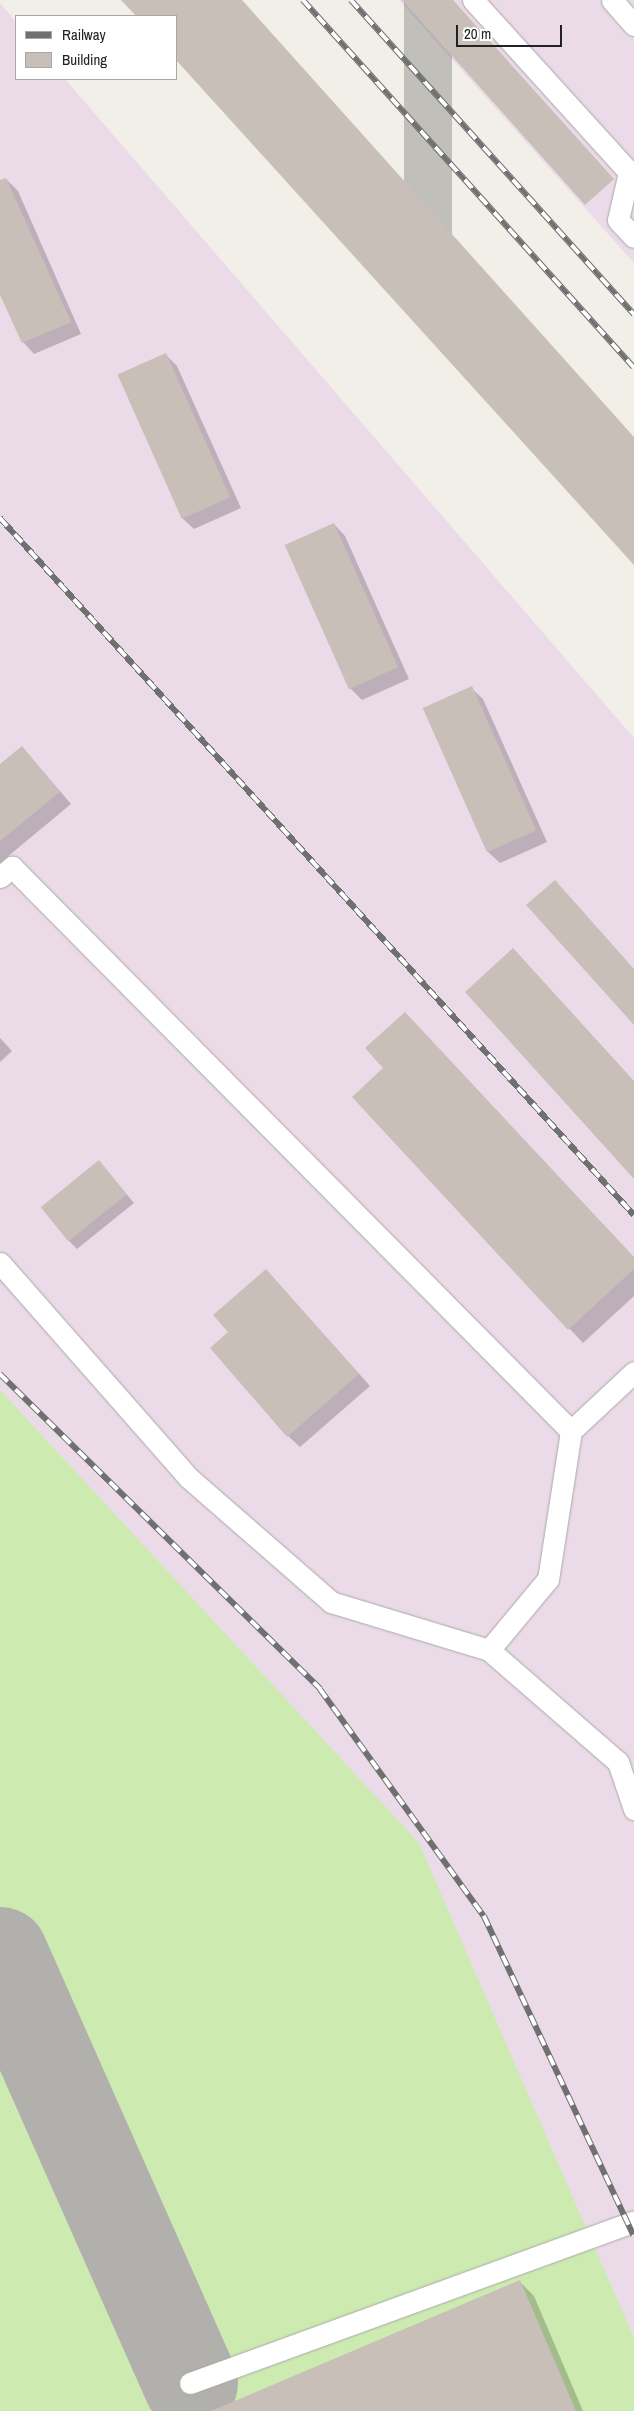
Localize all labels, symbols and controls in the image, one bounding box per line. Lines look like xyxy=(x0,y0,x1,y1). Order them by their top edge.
legend xyxy=(15,15,178,80)
scale bar xyxy=(459,15,565,47)
text: 20 m xyxy=(464,23,491,44)
text: Railway xyxy=(62,24,106,45)
text: Building xyxy=(62,49,107,70)

